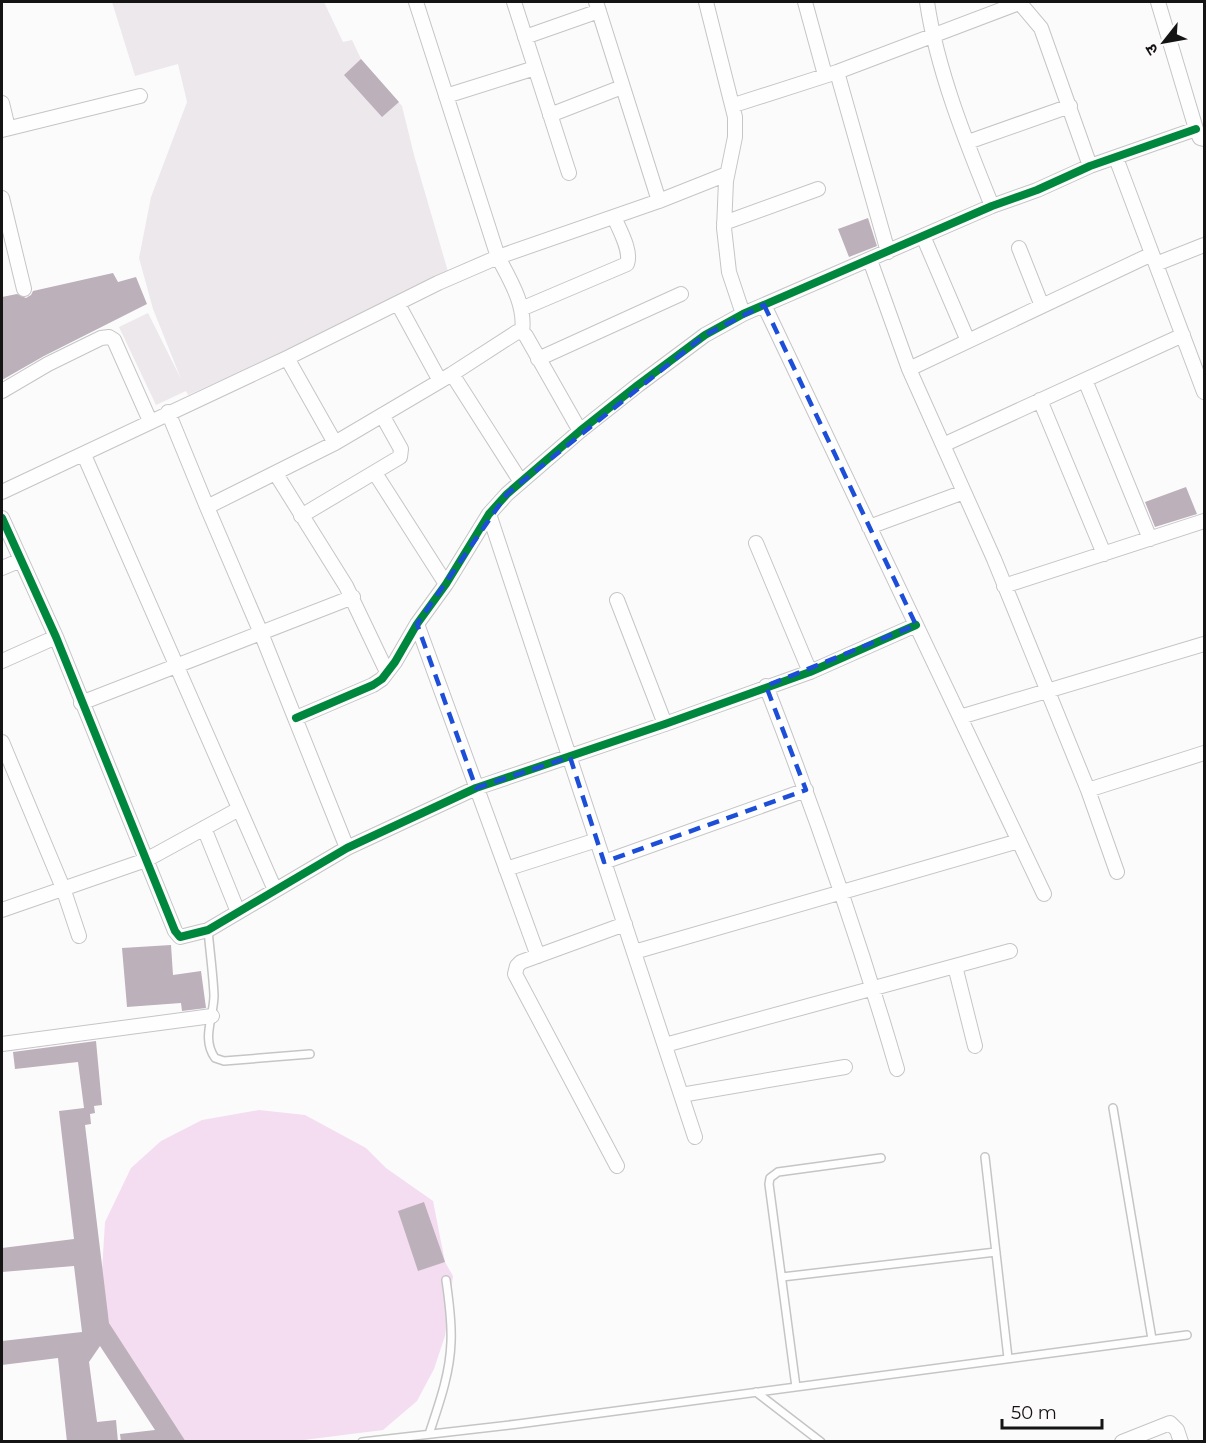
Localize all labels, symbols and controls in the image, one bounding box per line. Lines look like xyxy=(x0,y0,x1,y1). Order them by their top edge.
north arrow xyxy=(1134,12,1194,72)
text: उ xyxy=(1141,40,1162,58)
scale bar xyxy=(1002,1392,1102,1430)
text: 50 m xyxy=(1011,1402,1057,1424)

